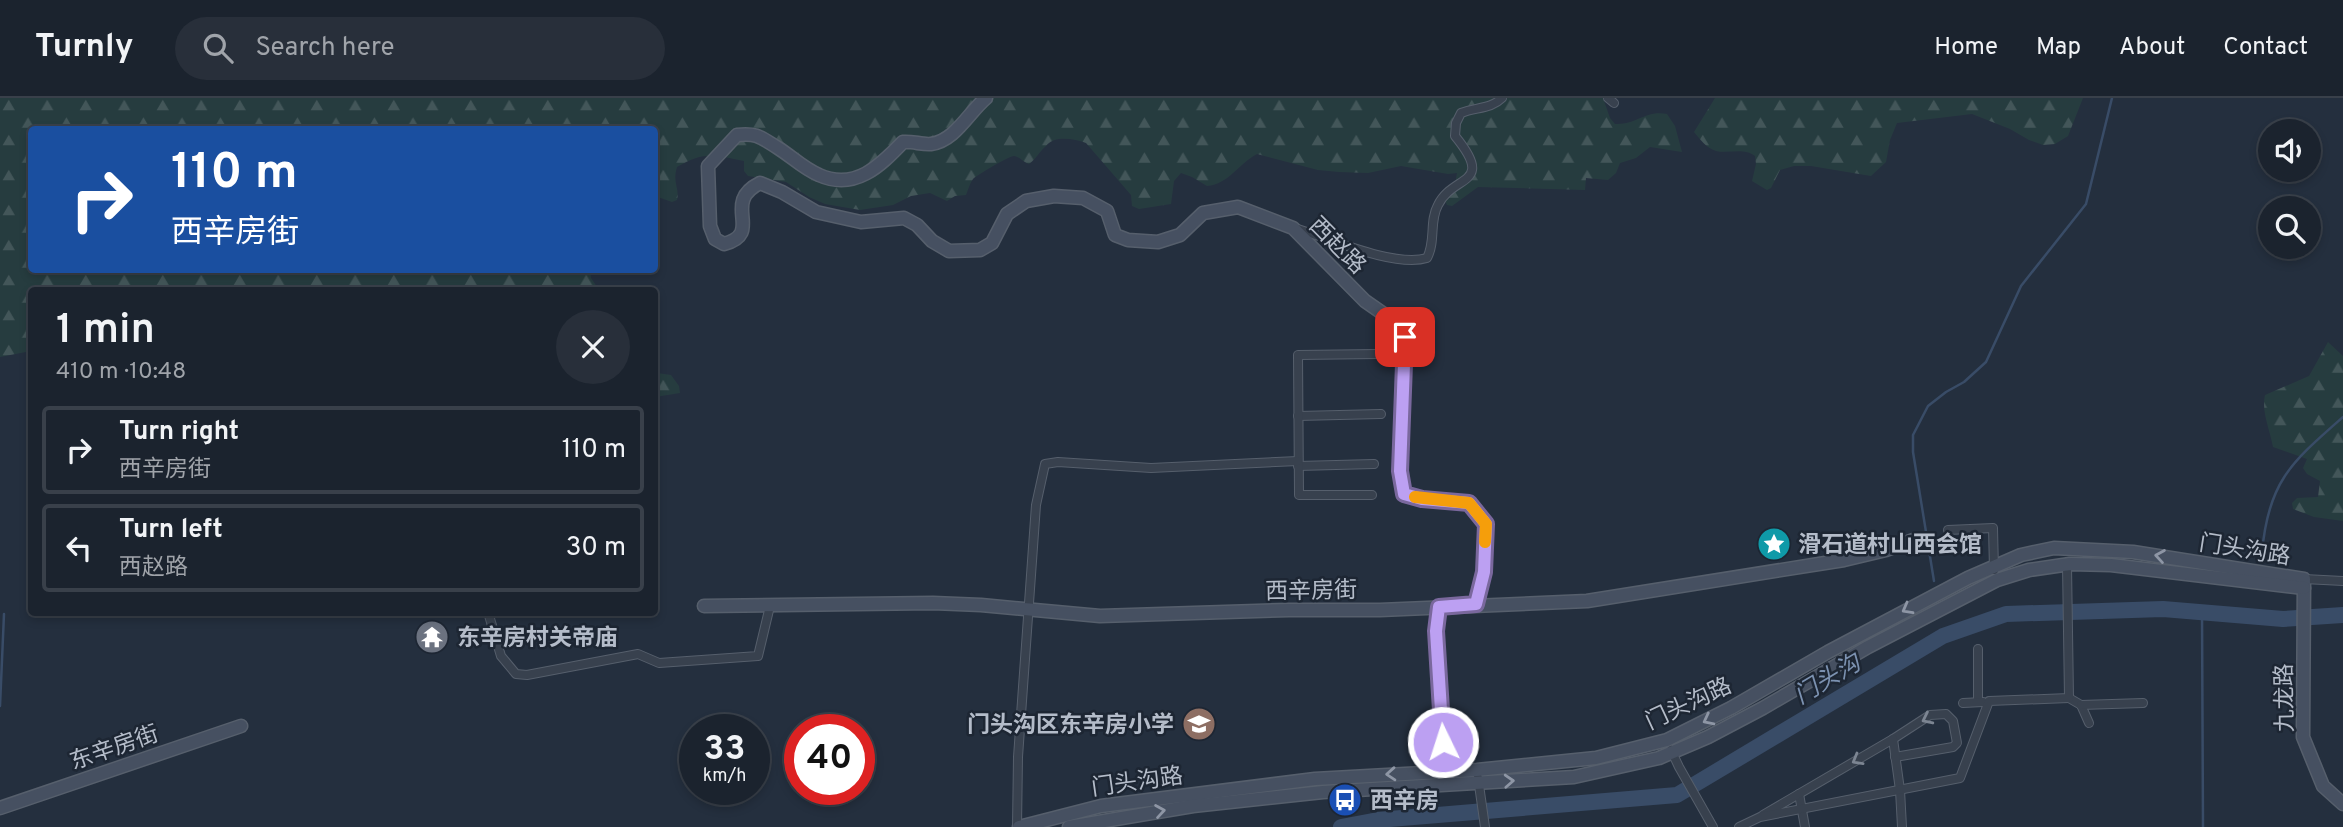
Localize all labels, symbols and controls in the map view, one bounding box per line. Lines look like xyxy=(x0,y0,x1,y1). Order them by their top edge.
search box xyxy=(175,17,665,80)
text: Turnly xyxy=(35,27,133,69)
icon: search xyxy=(199,29,237,67)
text: Search here xyxy=(255,32,394,65)
text: Home xyxy=(1934,33,1998,63)
text: Map xyxy=(2036,33,2081,63)
text: About xyxy=(2119,33,2185,63)
text: Contact xyxy=(2223,33,2308,63)
map controls xyxy=(2258,119,2321,259)
button: sound xyxy=(2258,119,2321,182)
text: 110 m xyxy=(171,144,298,206)
icon: right xyxy=(56,154,147,245)
button: search xyxy=(2258,196,2321,259)
street label: 西赵路 xyxy=(1302,212,1371,281)
text: 西辛房街 xyxy=(171,214,299,254)
text: 1 min xyxy=(56,305,155,358)
pin xyxy=(1375,307,1435,367)
button: close xyxy=(556,310,630,384)
icon: arrive xyxy=(1386,318,1424,356)
text: 410 m · 10:48 xyxy=(56,358,186,387)
text: Turn right xyxy=(119,416,239,449)
icon: right xyxy=(60,431,98,469)
text: 110 m xyxy=(562,434,626,467)
text: 西辛房街 xyxy=(119,456,211,485)
text: Turn left xyxy=(119,514,223,547)
place icon: 滑石道村山西会馆 xyxy=(1755,525,1793,563)
icon: left xyxy=(60,529,98,567)
street label: 门头沟路 xyxy=(2197,530,2292,573)
text: 30 m xyxy=(566,532,626,565)
place label: 滑石道村山西会馆 xyxy=(1798,532,1982,561)
one-way arrow xyxy=(2154,549,2166,564)
text: 西赵路 xyxy=(119,554,188,583)
street label: 西辛房街 xyxy=(1265,577,1357,608)
one-way arrow xyxy=(1902,601,1914,614)
temple icon: 东辛房村关帝庙 xyxy=(413,618,451,656)
place label: 东辛房村关帝庙 xyxy=(457,625,618,654)
water label: 门头沟 xyxy=(1789,648,1869,712)
street label: 九龙路 xyxy=(2271,663,2302,733)
street label: 门头沟路 xyxy=(1641,673,1737,738)
school or university icon: 门头沟区东辛房小学 xyxy=(1180,705,1218,743)
position arrow xyxy=(1406,705,1480,779)
one-way arrow xyxy=(1922,710,1934,724)
one-way arrow xyxy=(1703,711,1715,725)
place label: 门头沟区东辛房小学 xyxy=(967,712,1174,741)
speed limit sign: 40 xyxy=(784,714,875,805)
street label: 东辛房街 xyxy=(67,721,163,778)
text: 33 xyxy=(704,728,745,772)
one-way arrow xyxy=(1852,752,1865,765)
street label: 门头沟路 xyxy=(1090,763,1185,804)
text: km/h xyxy=(703,765,746,788)
one-way arrow xyxy=(1385,766,1396,781)
one-way arrow xyxy=(1504,774,1515,789)
bus stop icon: 西辛房 xyxy=(1326,781,1364,819)
place label: 西辛房 xyxy=(1370,788,1439,817)
one-way arrow xyxy=(1154,804,1166,819)

